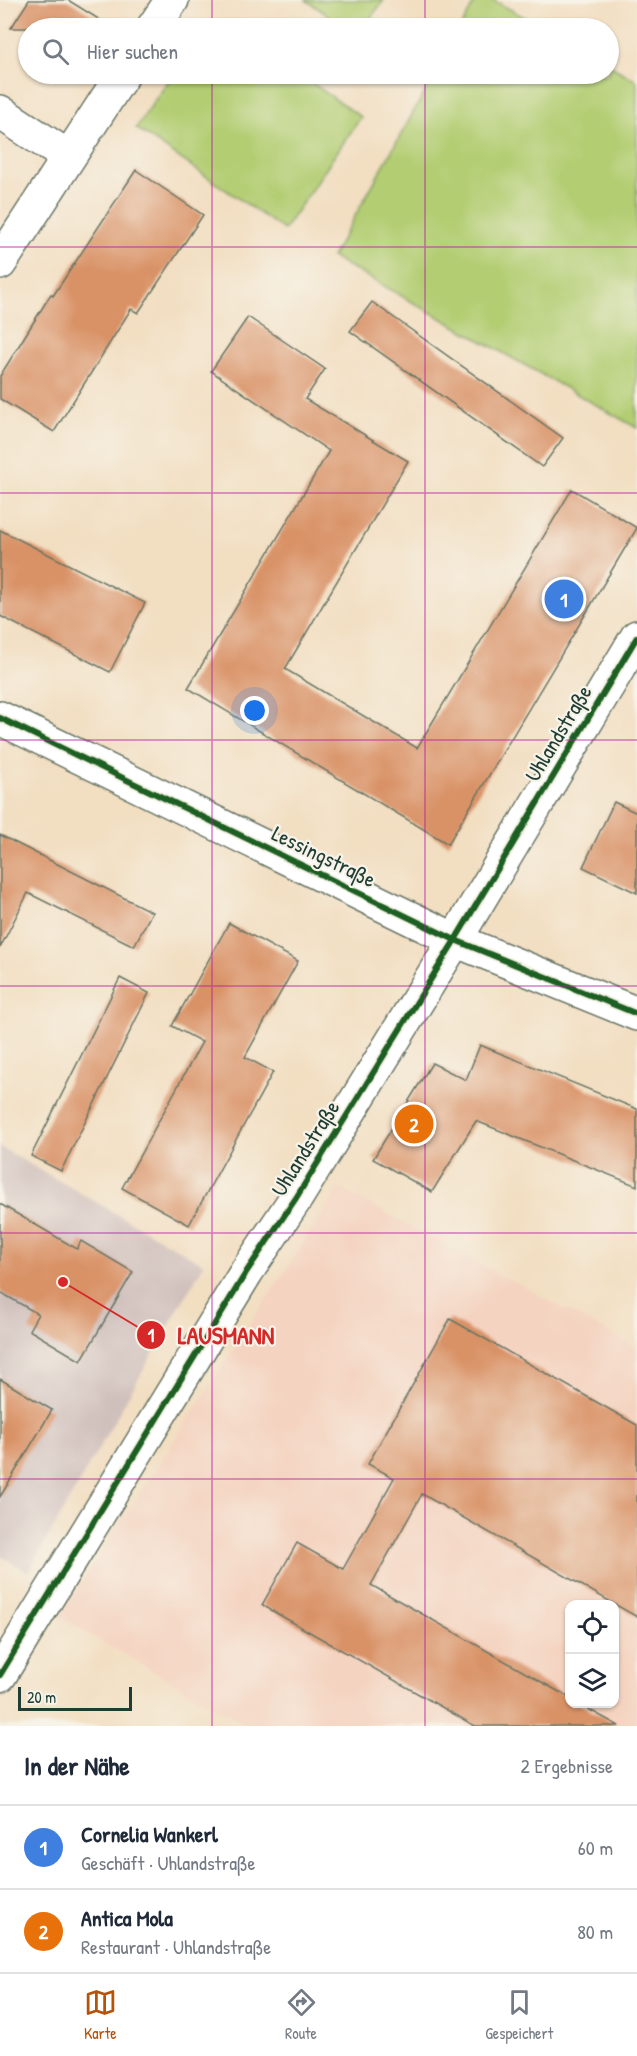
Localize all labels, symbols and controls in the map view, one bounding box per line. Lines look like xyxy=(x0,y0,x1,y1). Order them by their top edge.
search box xyxy=(18,18,619,84)
icon: search xyxy=(39,35,72,68)
text: Hier suchen xyxy=(87,36,178,66)
pin: 1 xyxy=(544,576,584,622)
street label: Uhlandstraße xyxy=(517,679,599,787)
your location xyxy=(240,696,269,725)
street label: Lessingstraße xyxy=(267,818,381,894)
street label: Uhlandstraße xyxy=(264,1094,346,1202)
pin: 2 xyxy=(394,1102,434,1146)
callout: LAUSMANN xyxy=(136,1314,286,1356)
text: LAUSMANN xyxy=(178,1319,274,1351)
text: 1 xyxy=(148,1323,155,1348)
map controls xyxy=(565,1600,619,1708)
button: locate xyxy=(565,1600,619,1654)
button: layers xyxy=(565,1654,619,1708)
scale bar xyxy=(18,1684,132,1712)
text: 20 m xyxy=(27,1686,56,1708)
text: In der Nähe xyxy=(24,1748,130,1783)
text: 2 Ergebnisse xyxy=(521,1752,613,1779)
text: Cornelia Wankerl xyxy=(81,1819,218,1849)
text: 1 xyxy=(40,1834,47,1861)
text: 60 m xyxy=(578,1834,613,1861)
text: Geschäft · Uhlandstraße xyxy=(81,1849,256,1876)
text: Antica Mola xyxy=(81,1903,173,1933)
text: 2 xyxy=(39,1918,48,1945)
text: 80 m xyxy=(577,1918,613,1945)
text: Restaurant · Uhlandstraße xyxy=(81,1933,271,1960)
tab: Karte xyxy=(84,1986,117,2044)
tab: Route xyxy=(285,1986,318,2044)
tab: Gespeichert xyxy=(485,1986,553,2044)

